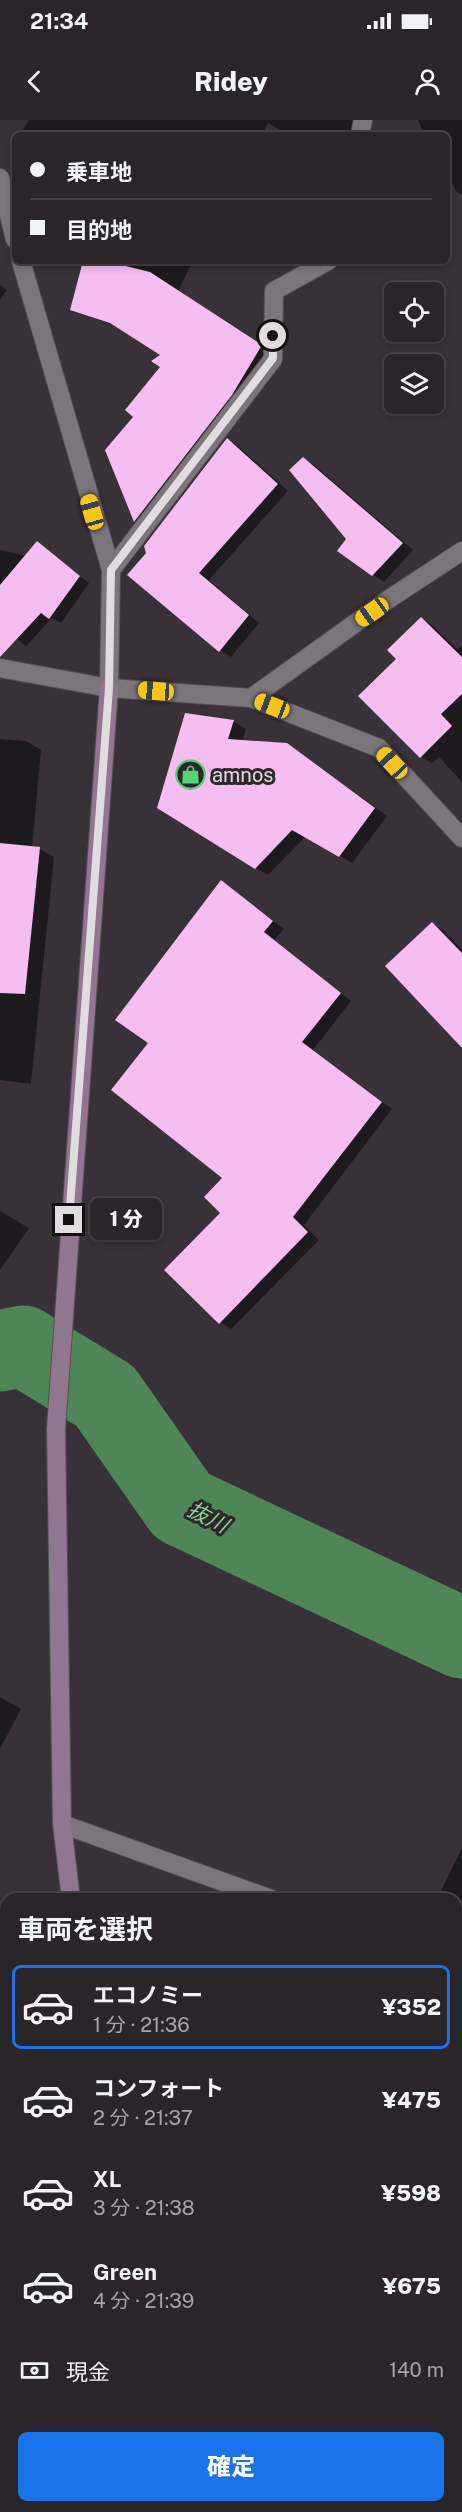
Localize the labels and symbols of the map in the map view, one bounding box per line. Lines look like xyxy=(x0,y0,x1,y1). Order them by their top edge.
route start xyxy=(259,322,286,349)
car xyxy=(78,492,106,532)
car xyxy=(352,594,392,630)
car xyxy=(137,681,175,701)
car xyxy=(252,691,292,721)
car xyxy=(373,744,411,782)
shop icon: amnos xyxy=(175,759,207,791)
place label: amnos xyxy=(212,763,273,787)
callout: 1 分 xyxy=(90,1199,162,1241)
route end xyxy=(55,1206,82,1233)
water label: 抜川 xyxy=(184,1496,234,1539)

